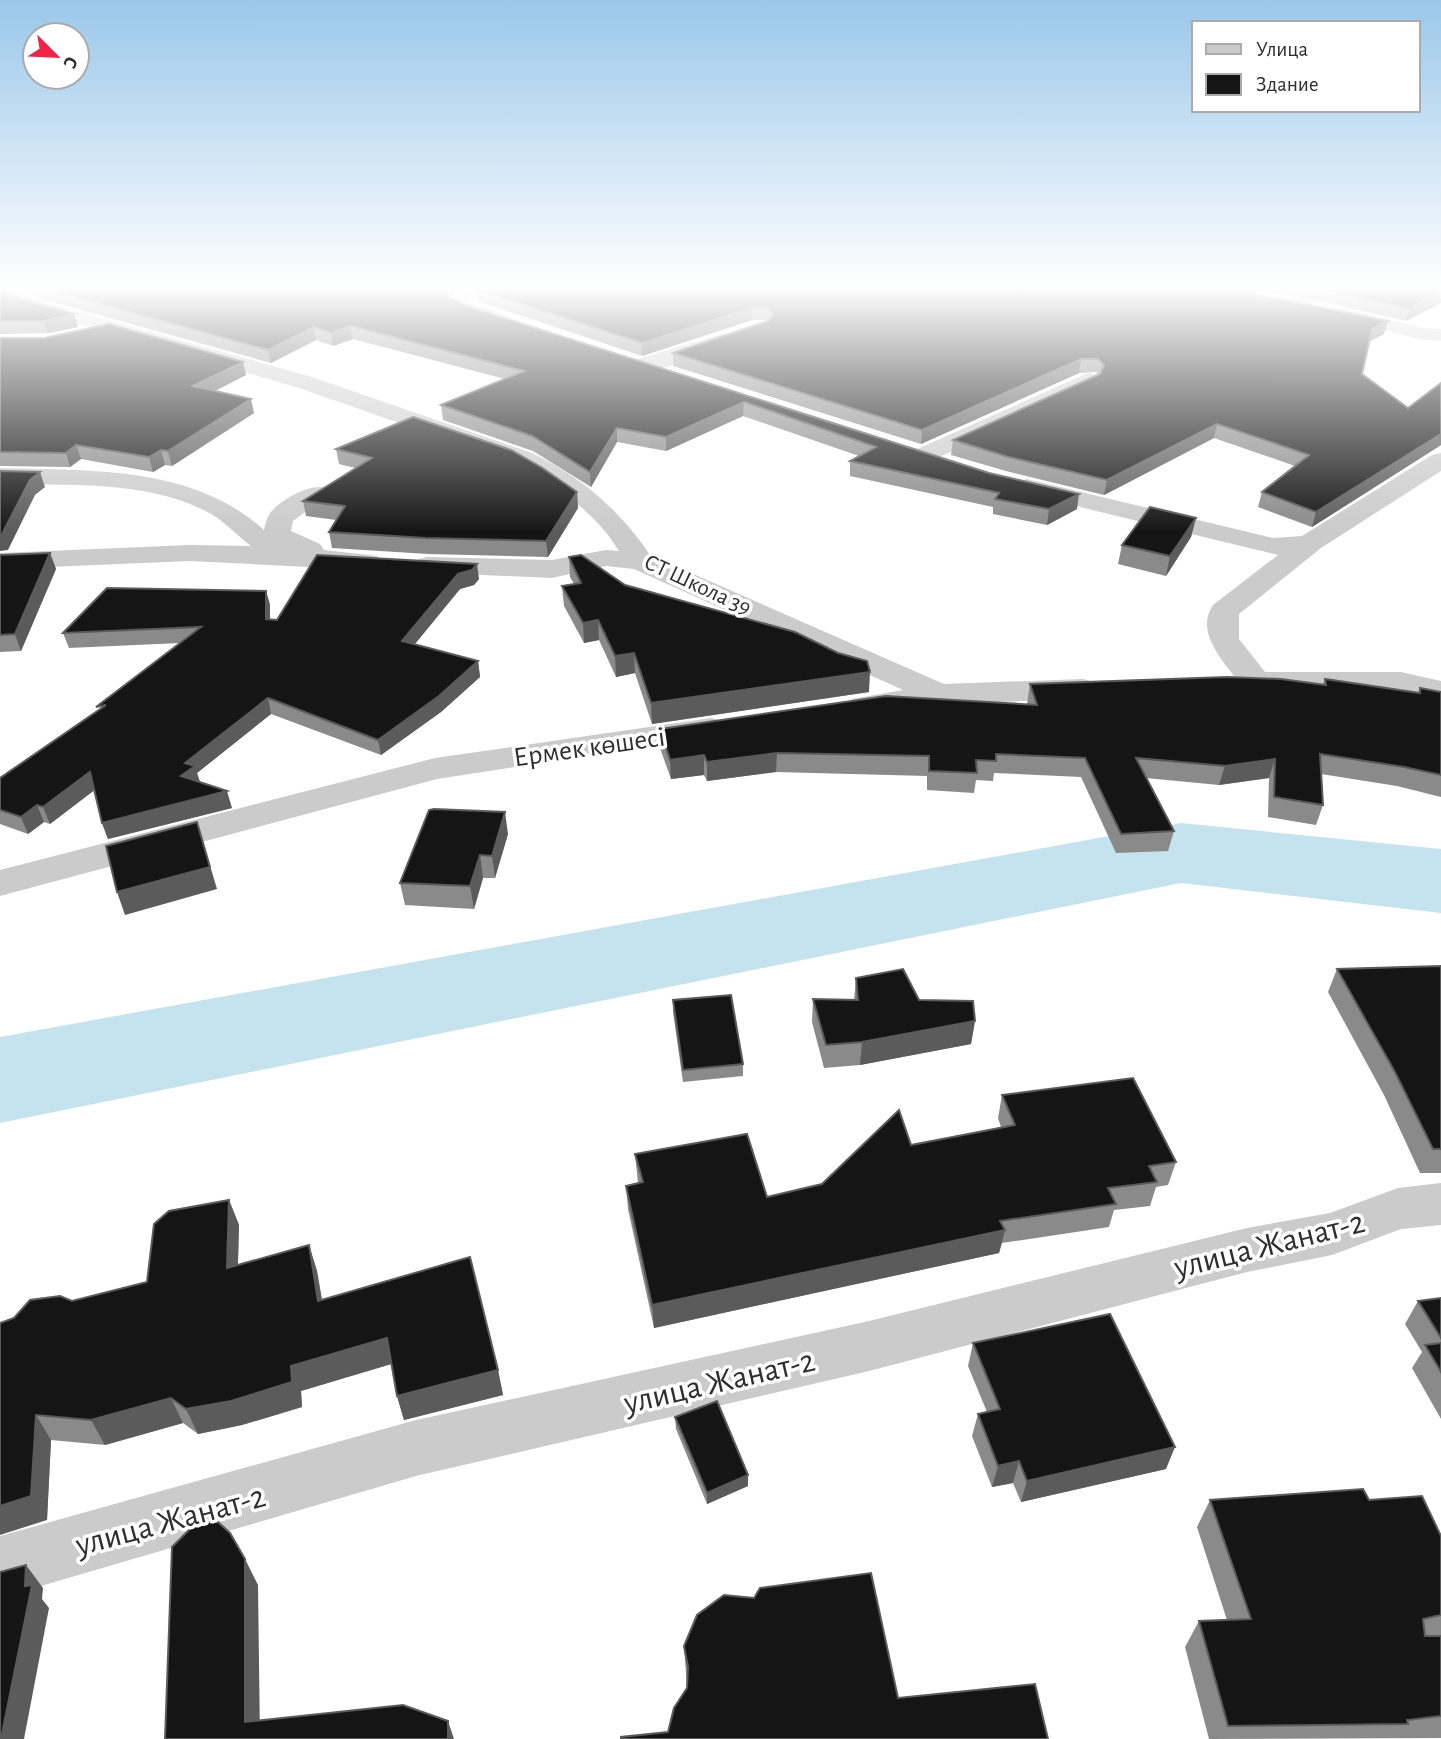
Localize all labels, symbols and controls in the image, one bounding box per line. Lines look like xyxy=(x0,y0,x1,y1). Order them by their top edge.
north arrow xyxy=(21,21,91,91)
legend xyxy=(1192,21,1420,112)
text: Улица xyxy=(1256,39,1309,60)
text: С xyxy=(59,54,81,71)
text: Здание xyxy=(1256,74,1319,95)
street label: СТ Школа 39 xyxy=(640,551,754,620)
street label: Ермек көшесі xyxy=(512,723,667,772)
street label: улица Жанат-2 xyxy=(1170,1206,1368,1285)
street label: улица Жанат-2 xyxy=(620,1344,818,1421)
street label: улица Жанат-2 xyxy=(71,1480,269,1563)

